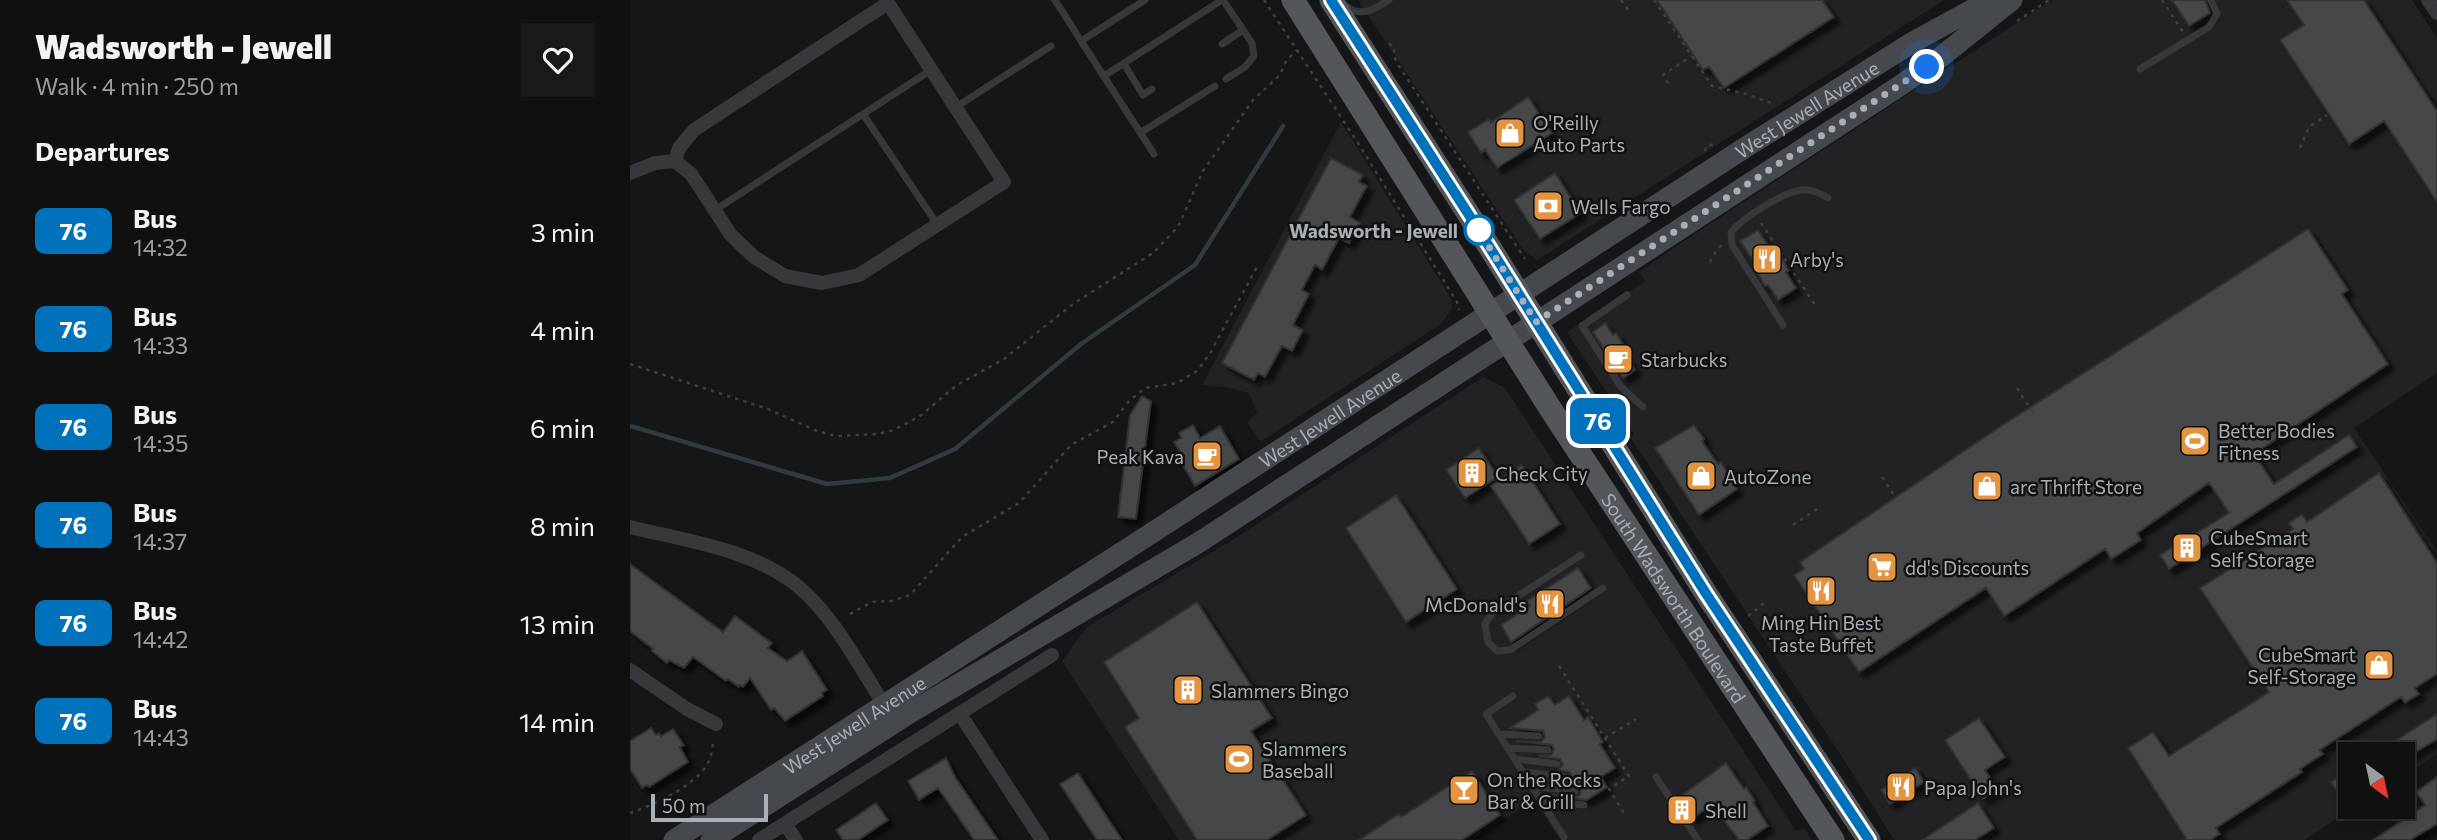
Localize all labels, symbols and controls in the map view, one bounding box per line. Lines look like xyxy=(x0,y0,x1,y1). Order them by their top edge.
button: heart xyxy=(521,23,595,97)
text: Wadsworth - Jewell xyxy=(35,25,332,66)
your location xyxy=(1909,49,1944,84)
street label: West Jewell Avenue xyxy=(1730,55,1882,163)
text: Walk · 4 min · 250 m xyxy=(35,72,239,100)
place label: O'Reilly Auto Parts xyxy=(1533,111,1625,156)
shop icon: O'Reilly Auto Parts xyxy=(1493,116,1527,150)
text: Departures xyxy=(35,135,170,166)
bank icon: Wells Fargo xyxy=(1531,189,1565,223)
place label: Wells Fargo xyxy=(1571,195,1671,218)
text: Bus xyxy=(133,202,177,233)
marker: Wadsworth - Jewell xyxy=(1464,215,1494,245)
text: 76 xyxy=(60,216,87,245)
text: 3 min xyxy=(531,216,595,247)
place label: Wadsworth - Jewell xyxy=(1289,219,1458,242)
text: 14:32 xyxy=(133,233,188,261)
restaurant icon: Arby's xyxy=(1750,242,1784,276)
place label: Arby's xyxy=(1790,248,1844,271)
text: Bus xyxy=(133,300,177,331)
text: 76 xyxy=(60,314,87,343)
text: 4 min xyxy=(530,314,595,345)
text: 14:33 xyxy=(133,331,188,359)
cafe icon: Starbucks xyxy=(1601,342,1635,376)
place label: Starbucks xyxy=(1641,348,1727,371)
street label: West Jewell Avenue xyxy=(1254,363,1405,472)
text: Bus xyxy=(133,398,177,429)
line badge: 76 xyxy=(1566,398,1630,444)
text: 76 xyxy=(1584,406,1612,435)
text: 76 xyxy=(60,412,87,441)
text: 6 min xyxy=(530,412,595,443)
place label: Better Bodies Fitness xyxy=(2218,419,2335,464)
sports icon: Better Bodies Fitness xyxy=(2178,424,2212,458)
text: 14:35 xyxy=(133,429,188,457)
cafe icon: Peak Kava xyxy=(1190,439,1224,473)
place label: Peak Kava xyxy=(1097,445,1184,468)
building icon: Check City xyxy=(1455,456,1489,490)
shop icon: AutoZone xyxy=(1684,459,1718,493)
place label: Check City xyxy=(1495,462,1588,485)
place label: AutoZone xyxy=(1724,465,1812,488)
shop icon: arc Thrift Store xyxy=(1970,469,2004,503)
place label: arc Thrift Store xyxy=(2010,475,2142,498)
street label: South Wadsworth Boulevard xyxy=(1597,489,1751,707)
text: Bus xyxy=(133,496,177,527)
text: 76 xyxy=(60,510,87,539)
text: 8 min xyxy=(530,510,595,541)
place label: CubeSmart Self Storage xyxy=(2210,526,2315,571)
text: 14:37 xyxy=(133,527,187,555)
building icon: CubeSmart Self Storage xyxy=(2170,531,2204,565)
supermarket icon: dd's Discounts xyxy=(1865,550,1899,584)
place label: dd's Discounts xyxy=(1905,556,2029,579)
restaurant icon: Ming Hin Best Taste Buffet xyxy=(1804,574,1838,608)
restaurant icon: McDonald's xyxy=(1533,587,1567,621)
place label: McDonald's xyxy=(1425,593,1527,616)
text: Bus xyxy=(133,594,177,625)
text: 76 xyxy=(60,608,87,637)
text: 13 min xyxy=(520,608,595,639)
place label: Ming Hin Best Taste Buffet xyxy=(1761,611,1881,656)
text: 14:42 xyxy=(133,625,188,653)
place label: CubeSmart Self-Storage xyxy=(2247,643,2356,688)
shop icon: CubeSmart Self-Storage xyxy=(2362,648,2396,682)
street label: West Jewell Avenue xyxy=(778,670,930,779)
building icon: Slammers Bingo xyxy=(1171,673,1205,707)
place label: Slammers Bingo xyxy=(1211,679,1349,702)
text: Bus xyxy=(133,692,177,723)
text: 76 xyxy=(60,706,87,735)
text: 14 min xyxy=(519,706,595,737)
text: 14:43 xyxy=(133,723,189,751)
place label: Slammers Baseball xyxy=(1262,737,1347,782)
sports icon: Slammers Baseball xyxy=(1222,742,1256,776)
north arrow xyxy=(2338,742,2415,819)
map controls xyxy=(2338,742,2415,819)
place label: On the Rocks Bar & Grill xyxy=(1487,768,1601,813)
restaurant icon: Papa John's xyxy=(1884,770,1918,804)
bar icon: On the Rocks Bar & Grill xyxy=(1447,773,1481,807)
place label: Papa John's xyxy=(1924,776,2022,799)
scale bar xyxy=(651,791,768,823)
building icon: Shell xyxy=(1665,793,1699,827)
text: 50 m xyxy=(662,794,706,817)
place label: Shell xyxy=(1705,799,1747,822)

